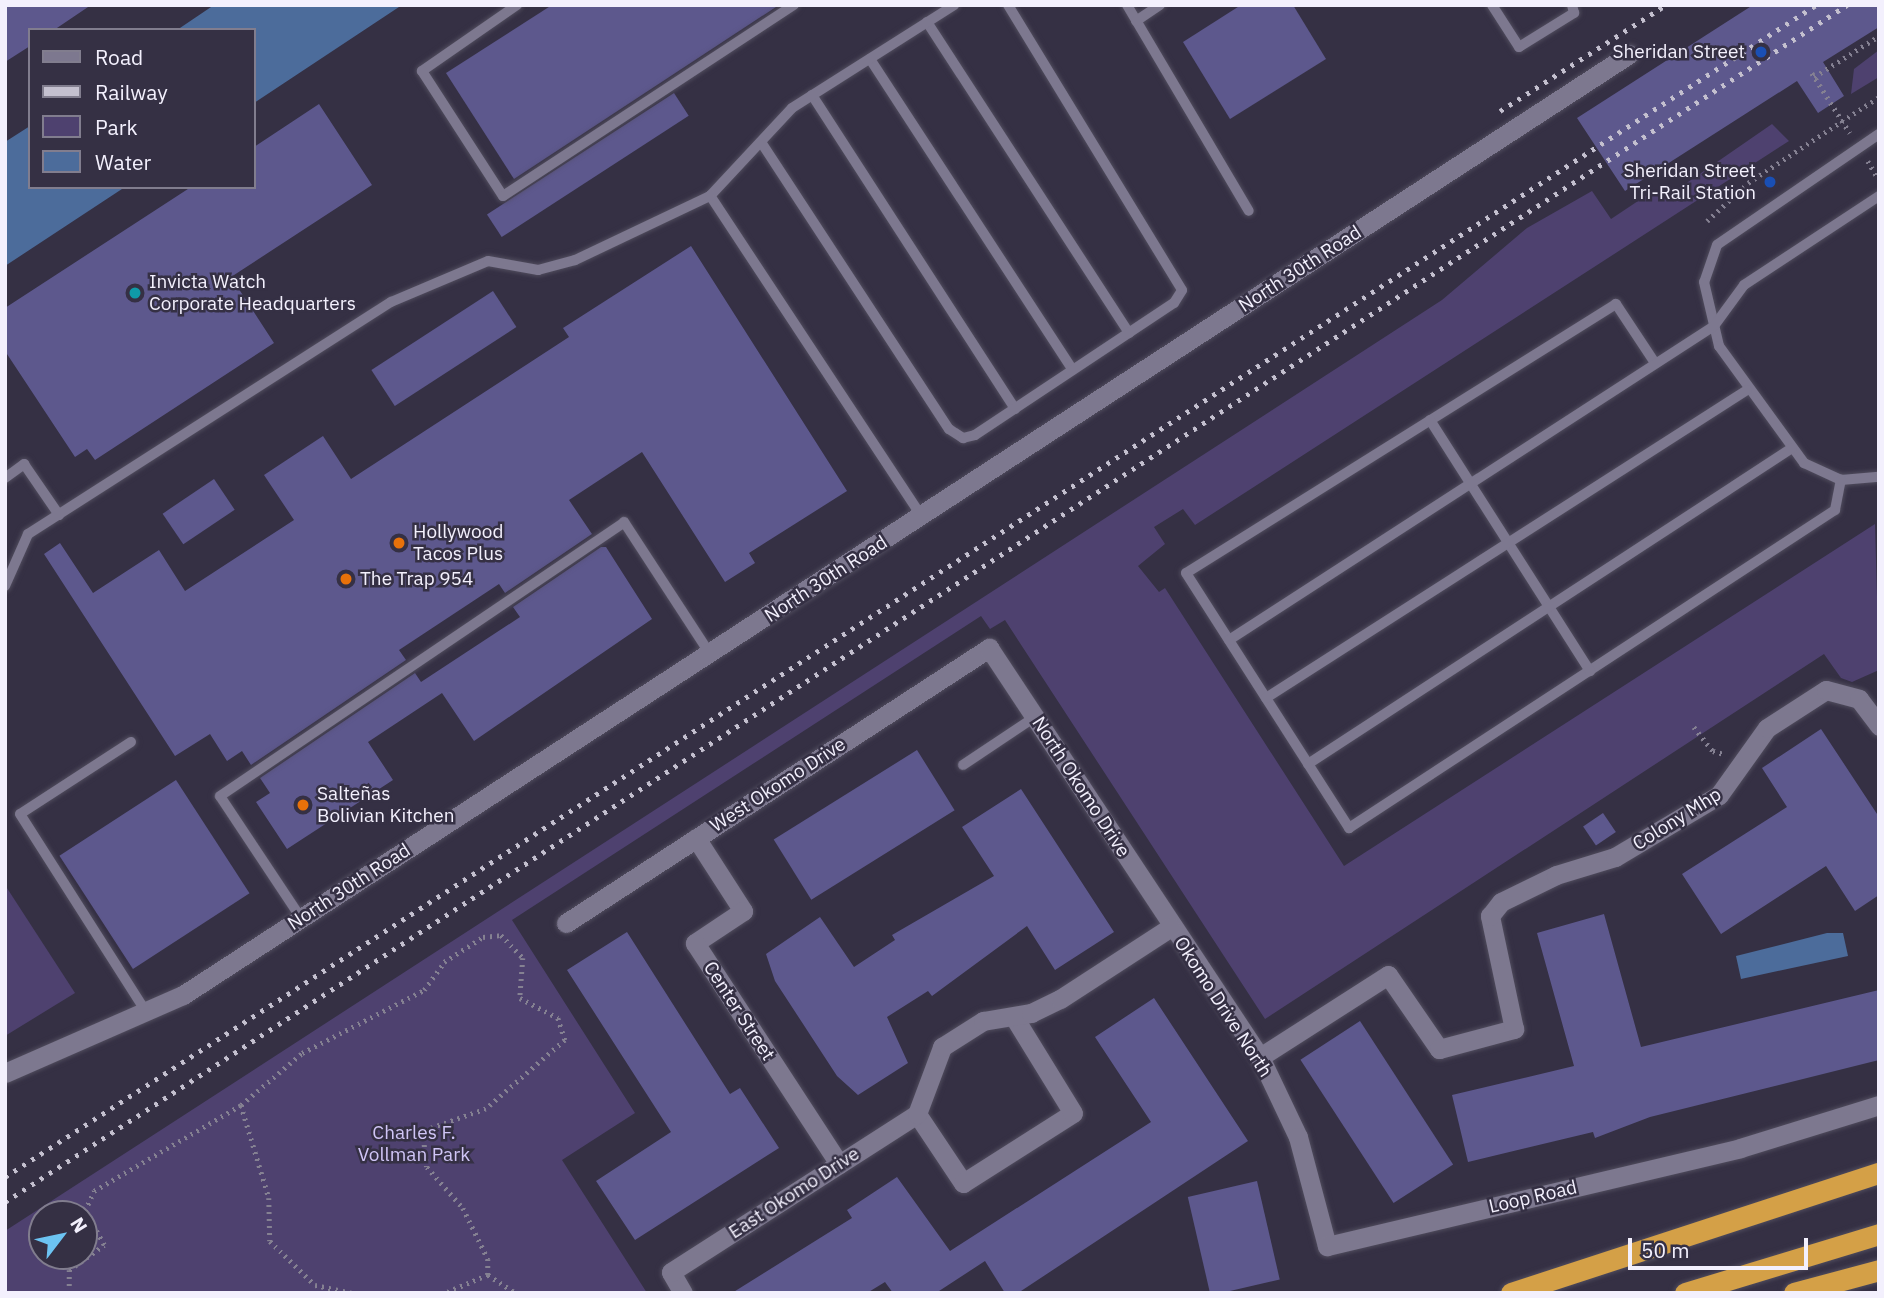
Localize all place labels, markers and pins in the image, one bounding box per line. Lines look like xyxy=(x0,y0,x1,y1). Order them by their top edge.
place label: Sheridan Street xyxy=(1612,41,1745,63)
marker: Sheridan Street xyxy=(1751,42,1771,62)
place label: Sheridan Street Tri-Rail Station xyxy=(1623,160,1756,204)
marker: Sheridan Street Tri-Rail Station xyxy=(1762,174,1778,190)
place label: Invicta Watch Corporate Headquarters xyxy=(149,271,356,315)
marker: Invicta Watch Corporate Headquarters xyxy=(127,285,143,301)
place label: Hollywood Tacos Plus xyxy=(413,521,503,565)
marker: Hollywood Tacos Plus xyxy=(391,535,407,551)
place label: The Trap 954 xyxy=(360,568,473,590)
marker: The Trap 954 xyxy=(338,571,354,587)
place label: Salteñas Bolivian Kitchen xyxy=(317,783,454,827)
marker: Salteñas Bolivian Kitchen xyxy=(295,797,311,813)

